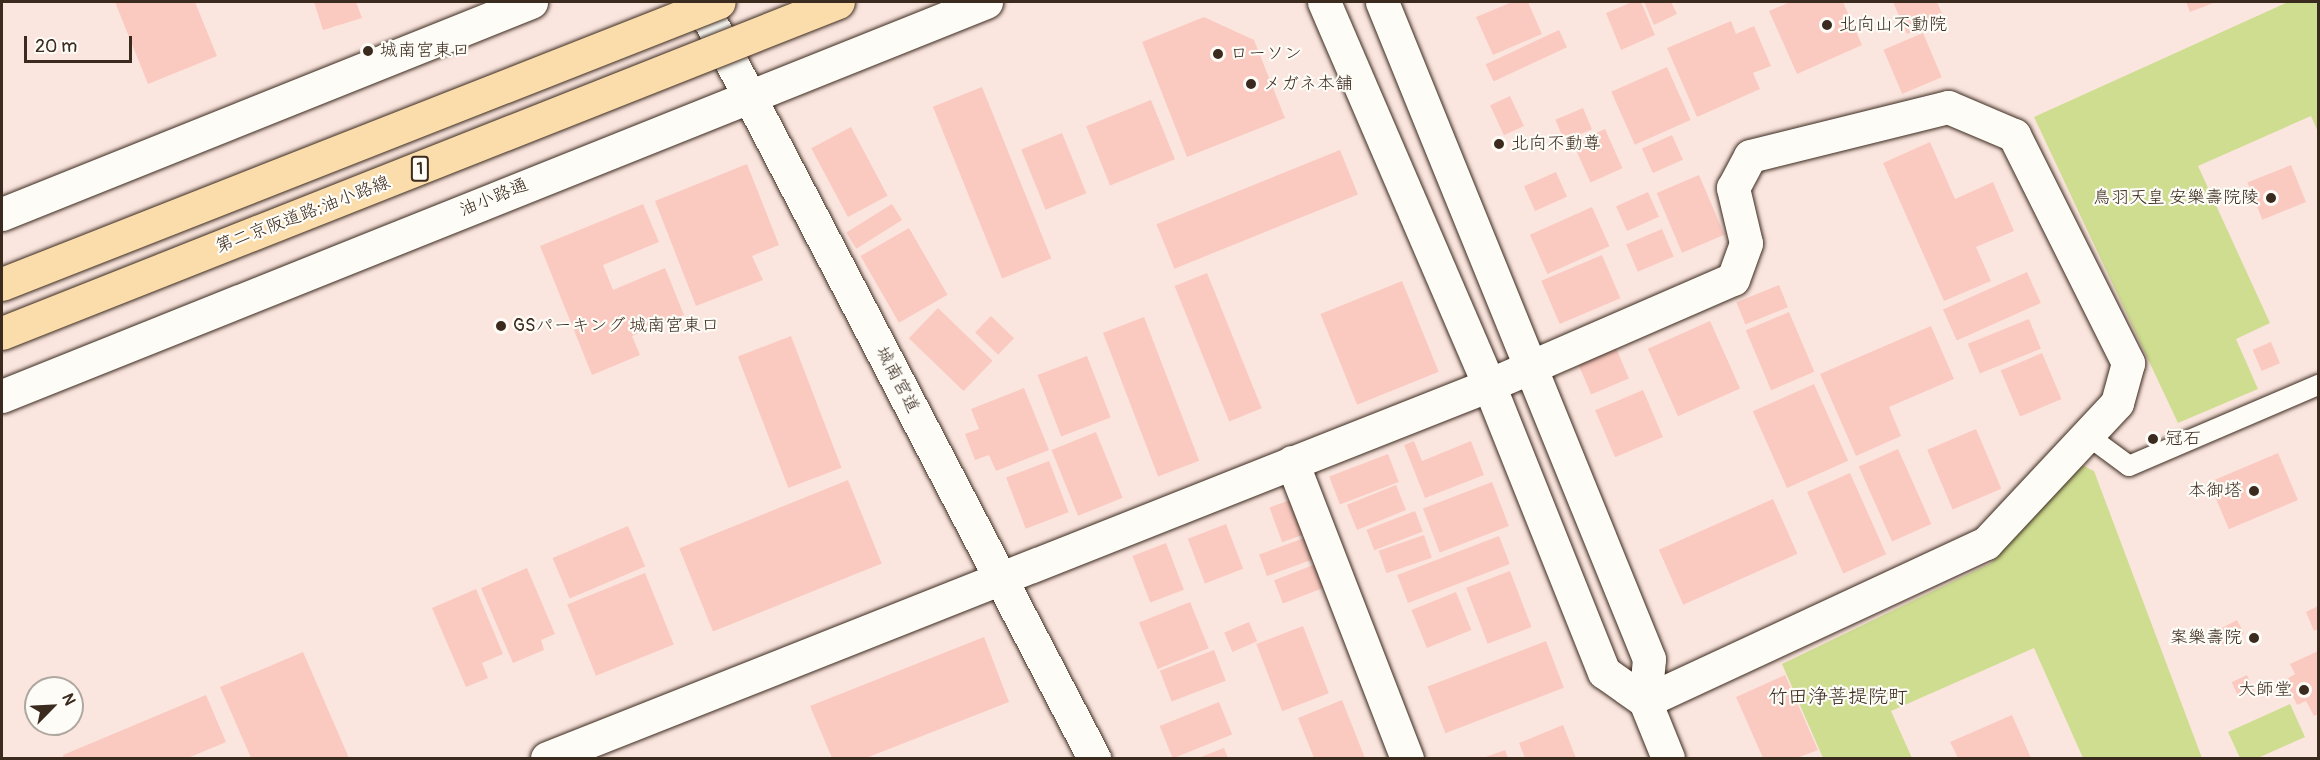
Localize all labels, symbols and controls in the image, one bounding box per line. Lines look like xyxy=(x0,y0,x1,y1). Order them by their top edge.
place label: 北向山不動院 xyxy=(1839,14,1947,36)
marker: 北向山不動院 xyxy=(1820,18,1834,32)
scale bar xyxy=(27,24,135,62)
text: 20 m xyxy=(35,35,77,58)
place label: 城南宮東口 xyxy=(380,40,470,62)
place label: ローソン xyxy=(1230,43,1302,65)
marker: 城南宮東口 xyxy=(361,44,375,58)
marker: ローソン xyxy=(1211,47,1225,61)
place label: メガネ本舗 xyxy=(1263,73,1353,95)
marker: メガネ本舗 xyxy=(1244,77,1258,91)
place label: 北向不動尊 xyxy=(1511,133,1601,155)
marker: 北向不動尊 xyxy=(1492,137,1506,151)
road number: 1 xyxy=(410,156,430,182)
street label: 第二京阪道路;油小路線 xyxy=(213,172,393,258)
street label: 油小路通 xyxy=(457,175,531,221)
place label: 鳥羽天皇 安樂壽院陵 xyxy=(2093,187,2259,209)
marker: 鳥羽天皇 安樂壽院陵 xyxy=(2264,191,2278,205)
place label: GSパーキング 城南宮東口 xyxy=(513,315,719,337)
marker: GSパーキング 城南宮東口 xyxy=(494,319,508,333)
street label: 城南宮道 xyxy=(871,343,923,417)
place label: 冠石 xyxy=(2165,428,2201,450)
marker: 冠石 xyxy=(2146,432,2160,446)
place label: 本御塔 xyxy=(2188,480,2242,502)
marker: 本御塔 xyxy=(2247,484,2261,498)
place label: 案樂壽院 xyxy=(2170,627,2242,649)
marker: 案樂壽院 xyxy=(2247,631,2261,645)
north arrow xyxy=(24,676,84,736)
place label: 大師堂 xyxy=(2238,679,2292,701)
marker: 大師堂 xyxy=(2297,683,2311,697)
district label: 竹田浄菩提院町 xyxy=(1768,684,1908,708)
text: N xyxy=(57,690,80,708)

